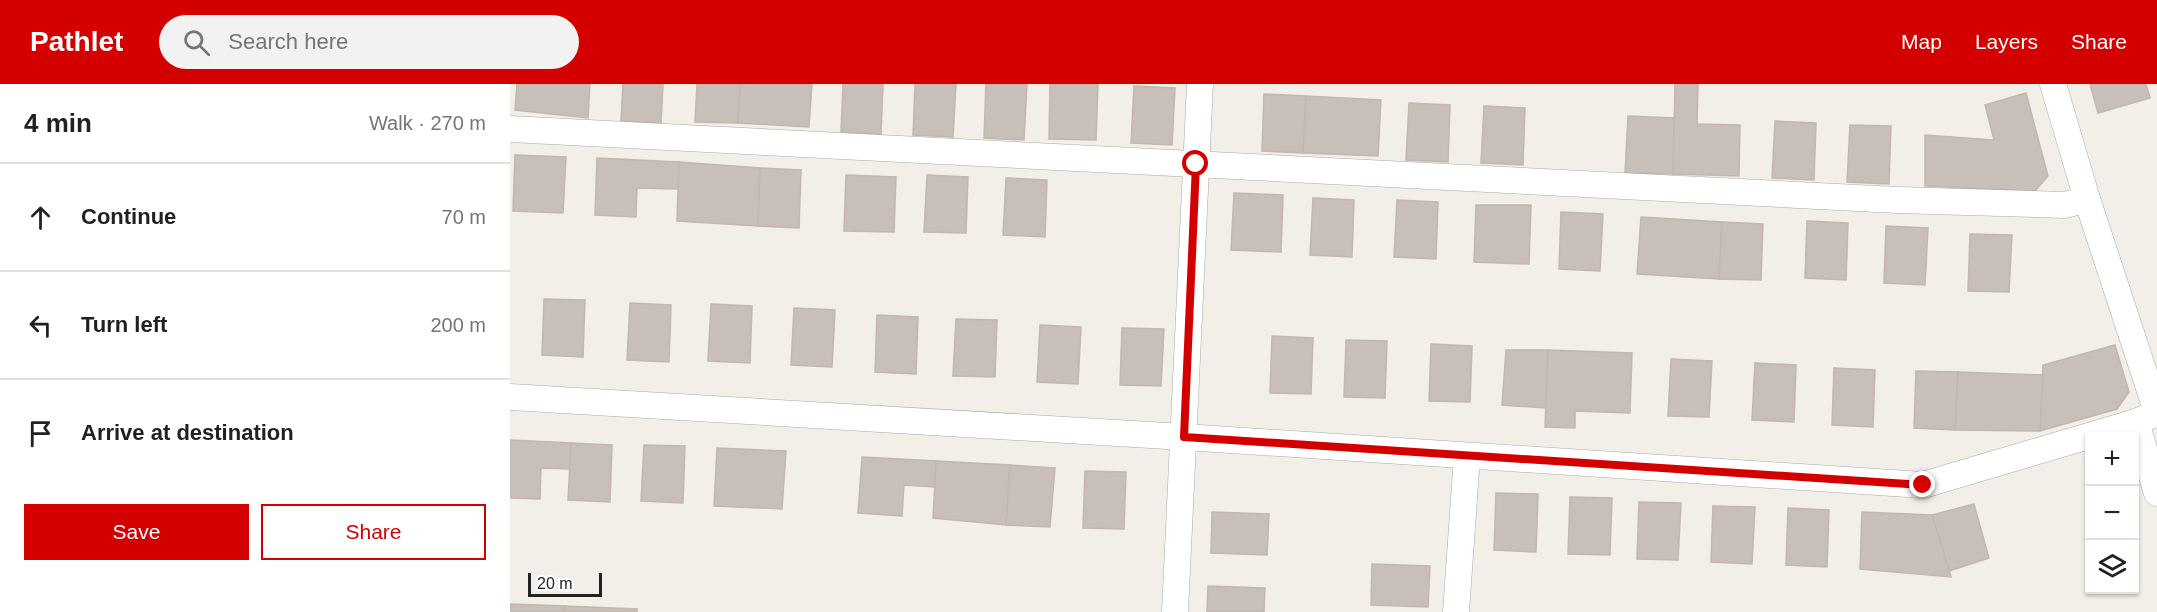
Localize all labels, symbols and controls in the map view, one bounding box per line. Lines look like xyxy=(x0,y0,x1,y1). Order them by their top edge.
search box xyxy=(159,15,579,69)
text: Pathlet xyxy=(30,26,123,57)
icon: search xyxy=(180,26,213,59)
text: Search here xyxy=(228,29,348,54)
text: Map xyxy=(1901,30,1942,53)
text: Layers xyxy=(1975,30,2038,53)
text: Share xyxy=(2071,30,2127,53)
text: 4 min xyxy=(24,108,92,138)
text: Walk · 270 m xyxy=(369,112,486,134)
route start xyxy=(1182,150,1208,176)
icon: ahead xyxy=(24,201,57,234)
text: Continue xyxy=(81,204,176,229)
text: 70 m xyxy=(442,206,486,228)
icon: left xyxy=(24,309,57,342)
text: Turn left xyxy=(81,312,167,337)
text: 200 m xyxy=(430,314,486,336)
icon: arrive xyxy=(24,417,57,450)
text: Arrive at destination xyxy=(81,420,294,445)
map controls xyxy=(2085,432,2139,594)
button: + xyxy=(2085,432,2139,486)
route end xyxy=(1909,471,1935,497)
button: − xyxy=(2085,486,2139,540)
button: Save xyxy=(24,504,249,560)
button: Share xyxy=(261,504,486,560)
button: layers xyxy=(2085,540,2139,594)
scale bar xyxy=(528,570,602,598)
text: 20 m xyxy=(537,575,573,592)

